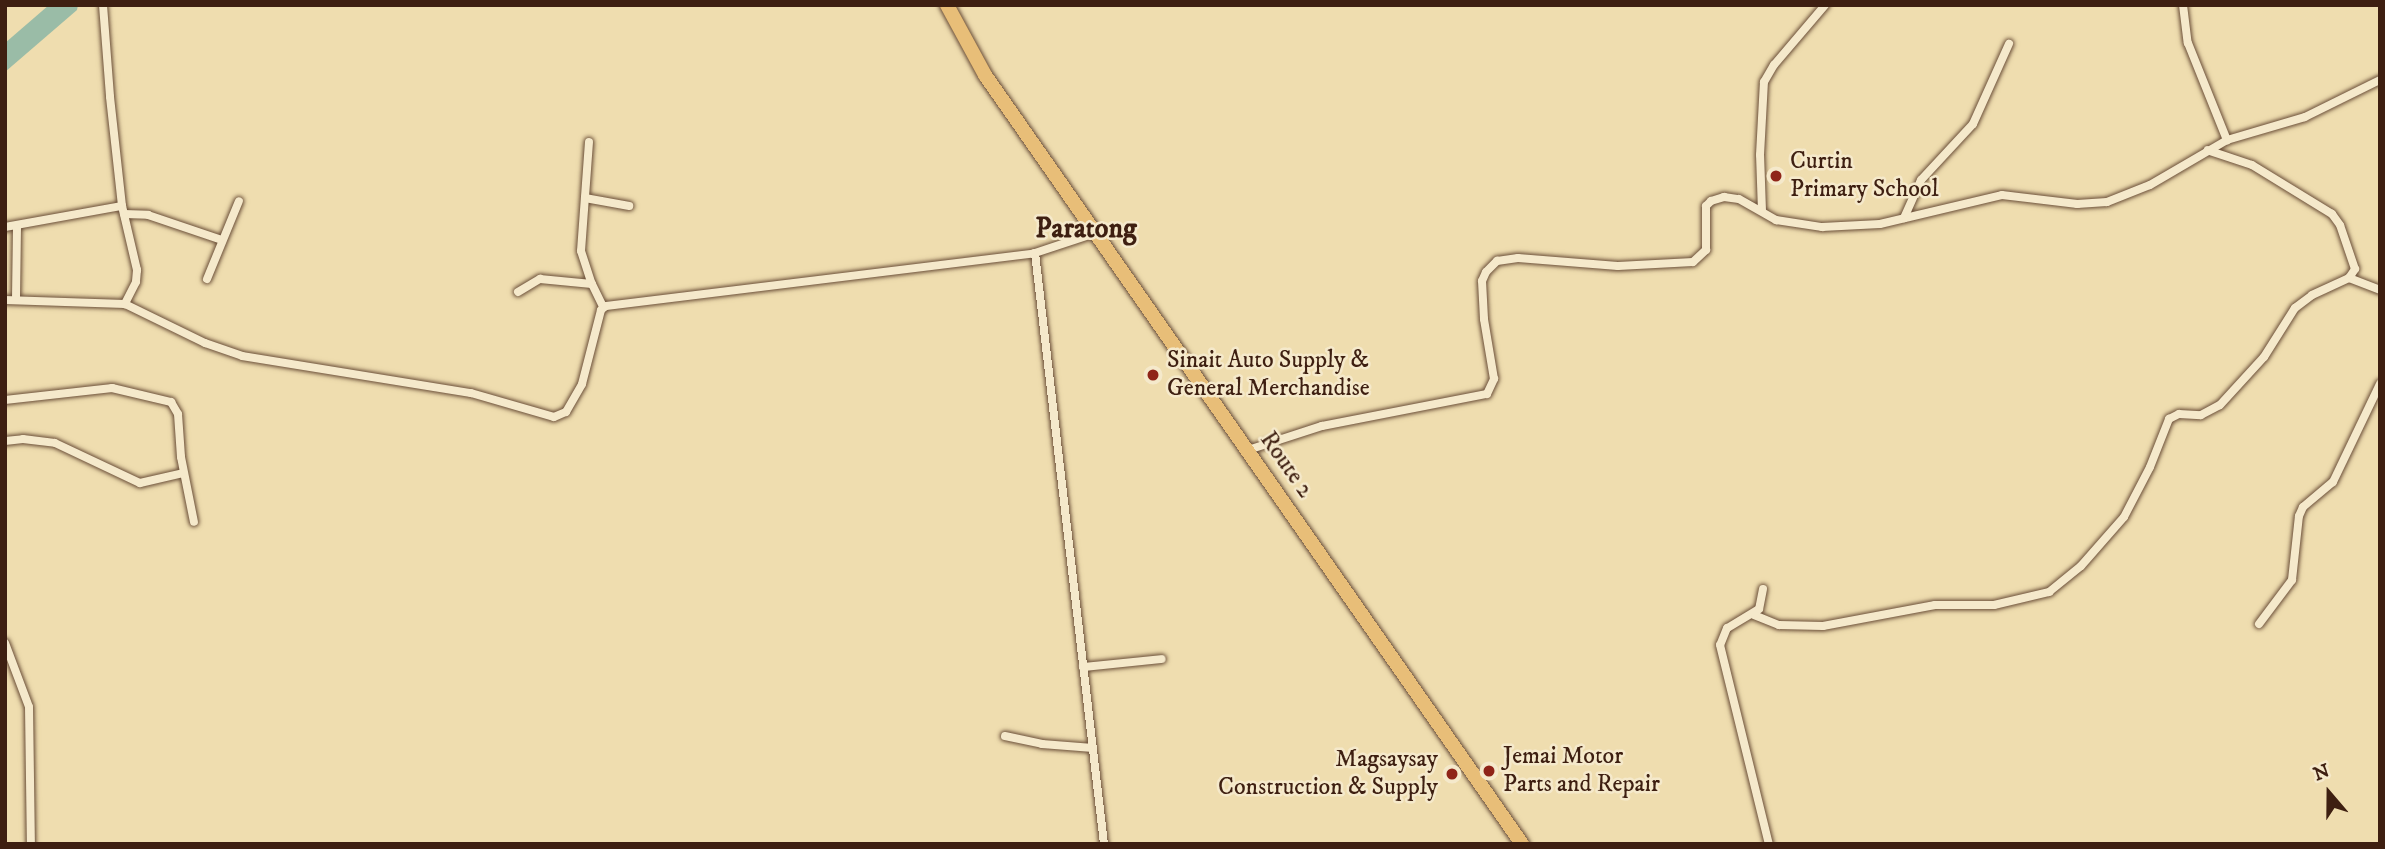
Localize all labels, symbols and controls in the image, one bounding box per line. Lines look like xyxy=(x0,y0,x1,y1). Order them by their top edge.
place label: Curtin Primary School xyxy=(1790,148,1939,204)
marker: Curtin Primary School xyxy=(1768,168,1784,184)
district label: Paratong xyxy=(1035,212,1137,246)
place label: Sinait Auto Supply & General Merchandise xyxy=(1167,347,1370,403)
marker: Sinait Auto Supply & General Merchandise xyxy=(1145,367,1161,383)
street label: Route 2 xyxy=(1253,427,1319,503)
place label: Jemai Motor Parts and Repair xyxy=(1503,743,1660,799)
place label: Magsaysay Construction & Supply xyxy=(1218,746,1438,802)
north arrow xyxy=(2294,758,2364,828)
text: N xyxy=(2310,759,2333,786)
marker: Jemai Motor Parts and Repair xyxy=(1481,763,1497,779)
marker: Magsaysay Construction & Supply xyxy=(1444,766,1460,782)

